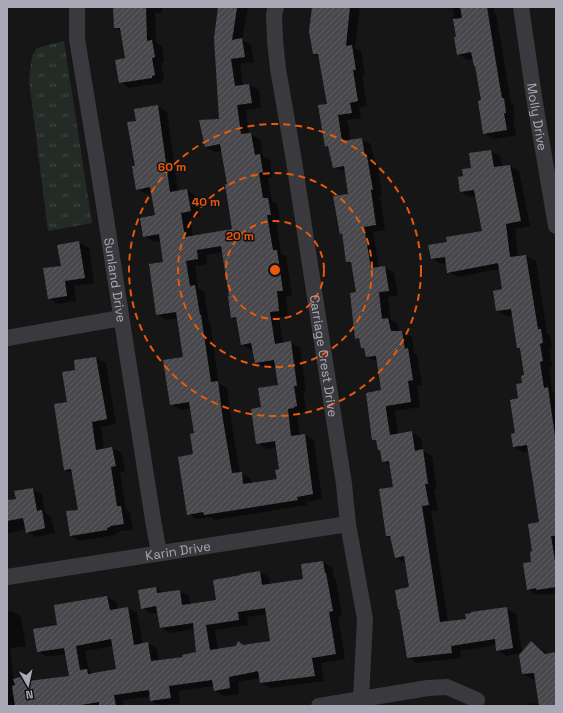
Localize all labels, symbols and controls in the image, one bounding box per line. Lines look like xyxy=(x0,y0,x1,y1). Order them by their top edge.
street label: Molly Drive xyxy=(524,82,551,152)
text: 60 m xyxy=(158,159,186,175)
text: 40 m xyxy=(192,194,220,210)
text: 20 m xyxy=(226,228,254,244)
street label: Sunland Drive xyxy=(101,236,131,323)
centre of rings xyxy=(268,263,282,277)
street label: Carriage Crest Drive xyxy=(306,294,342,418)
street label: Karin Drive xyxy=(144,537,212,564)
north arrow xyxy=(8,665,48,705)
text: N xyxy=(25,687,34,702)

